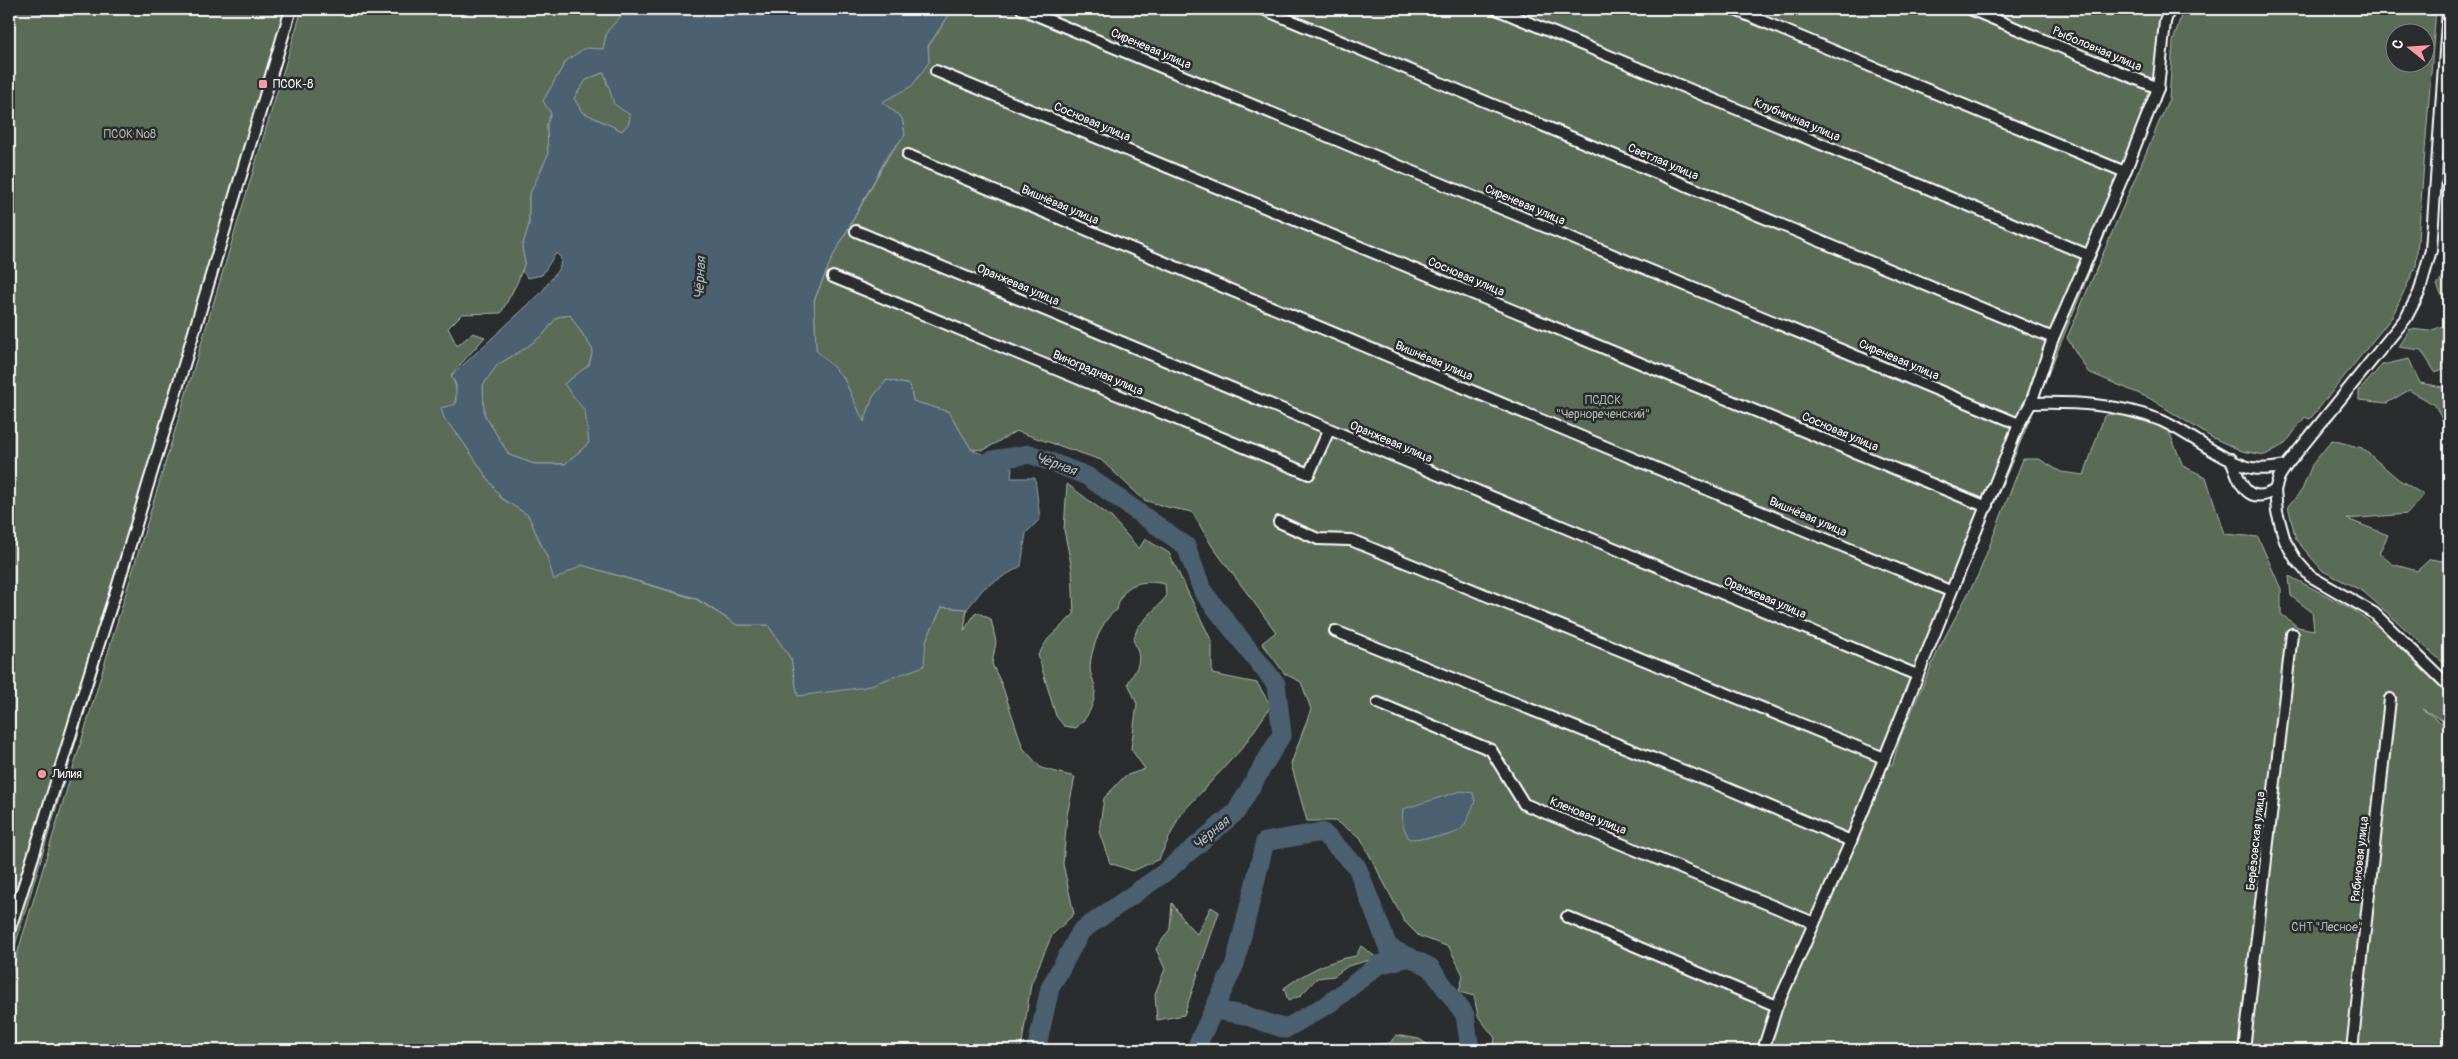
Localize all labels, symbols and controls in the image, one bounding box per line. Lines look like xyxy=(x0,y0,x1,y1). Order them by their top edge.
north arrow xyxy=(2386,22,2436,72)
street label: Рыболовная улица xyxy=(2050,23,2144,75)
street label: Сиреневая улица xyxy=(1109,25,1194,73)
text: С xyxy=(2389,37,2408,51)
place label: ПСОК-8 xyxy=(273,77,313,92)
marker: ПСОК-8 xyxy=(257,78,269,90)
street label: Клубничная улица xyxy=(1752,95,1843,145)
street label: Сосновая улица xyxy=(1051,99,1133,145)
park label: ПСОК №8 xyxy=(104,127,156,142)
street label: Светлая улица xyxy=(1625,140,1701,184)
street label: Сиреневая улица xyxy=(1483,181,1568,229)
street label: Вишнёвая улица xyxy=(1019,182,1101,228)
street label: Сосновая улица xyxy=(1425,254,1507,300)
water label: Чёрная xyxy=(690,255,710,300)
street label: Оранжевая улица xyxy=(975,261,1062,309)
street label: Сиреневая улица xyxy=(1857,336,1942,384)
street label: Вишнёвая улица xyxy=(1393,338,1475,384)
street label: Виноградная улица xyxy=(1051,347,1146,399)
park label: ПСДСК "Чернореченский" xyxy=(1556,393,1650,422)
street label: Сосновая улица xyxy=(1799,409,1881,455)
street label: Оранжевая улица xyxy=(1348,418,1435,466)
water label: Чёрная xyxy=(1033,449,1080,480)
street label: Вишнёвая улица xyxy=(1767,494,1849,540)
street label: Оранжевая улица xyxy=(1722,574,1809,622)
place label: Лилия xyxy=(51,767,82,782)
marker: Лилия xyxy=(36,768,48,780)
street label: Берёзовская улица xyxy=(2243,790,2269,891)
street label: Кленовая улица xyxy=(1548,794,1629,838)
water label: Чёрная xyxy=(1189,812,1234,853)
street label: Рябиновая улица xyxy=(2348,815,2372,902)
park label: СНТ "Лесное" xyxy=(2291,920,2363,935)

